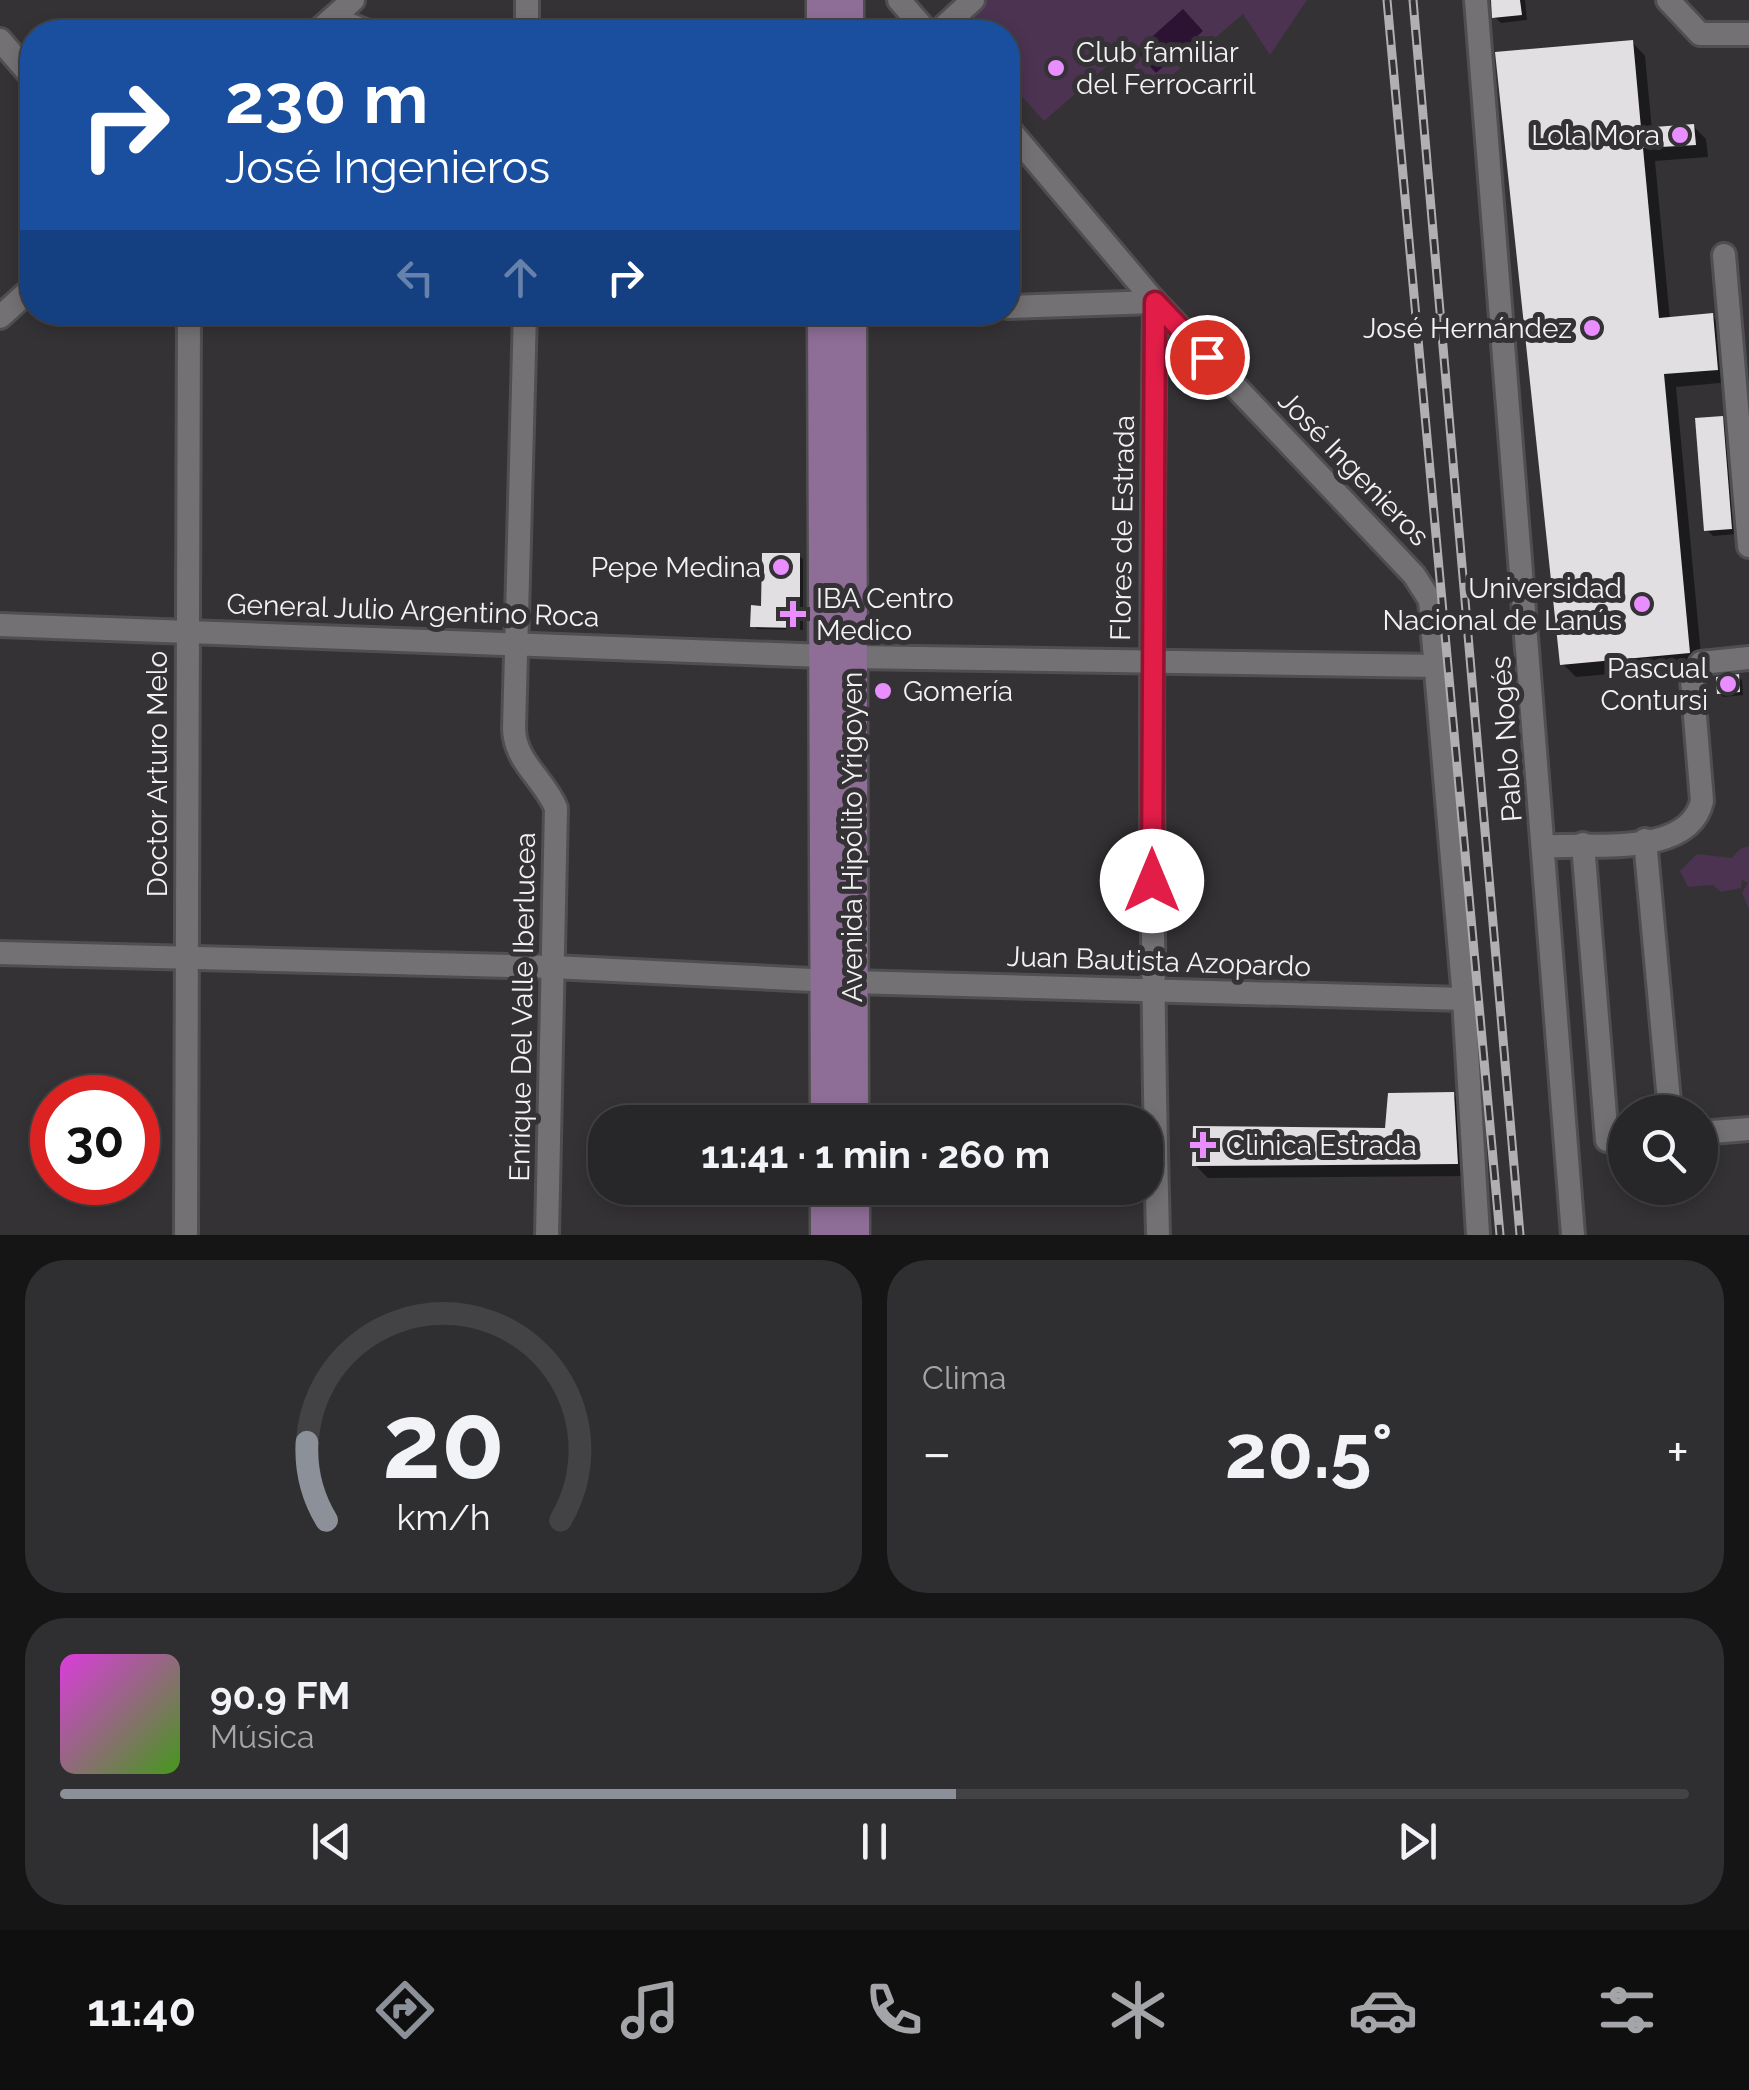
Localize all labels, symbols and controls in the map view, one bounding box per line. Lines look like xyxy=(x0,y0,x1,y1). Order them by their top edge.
place label: Club familiar del Ferrocarril xyxy=(1076,36,1256,101)
text: 230 m xyxy=(225,57,429,139)
marker: Club familiar del Ferrocarril xyxy=(1045,57,1067,79)
icon: right xyxy=(60,60,190,190)
place label: Lola Mora xyxy=(1531,119,1660,152)
marker: Lola Mora xyxy=(1669,124,1691,146)
text: José Ingenieros xyxy=(225,141,550,194)
icon: left xyxy=(388,250,443,305)
icon: ahead xyxy=(493,250,548,305)
icon: right xyxy=(598,250,653,305)
place label: José Hernández xyxy=(1363,312,1572,345)
pin xyxy=(1165,315,1250,400)
marker: José Hernández xyxy=(1581,317,1603,339)
icon: arrive xyxy=(1180,330,1235,385)
street label: José Ingenieros xyxy=(1271,384,1436,553)
street label: Flores de Estrada xyxy=(1104,415,1141,641)
place label: Pepe Medina xyxy=(591,551,761,584)
marker: Pepe Medina xyxy=(770,556,792,578)
place label: Universidad Nacional de Lanús xyxy=(1383,572,1622,637)
place label: IBA Centro Medico xyxy=(816,582,954,647)
street label: General Julio Argentino Roca xyxy=(226,587,600,633)
marker: Universidad Nacional de Lanús xyxy=(1631,593,1653,615)
marker: IBA Centro Medico xyxy=(780,601,806,627)
street label: Doctor Arturo Melo xyxy=(141,651,174,897)
place label: Pascual Contursi xyxy=(1600,652,1708,717)
street label: Pablo Nogés xyxy=(1484,655,1529,823)
street label: Avenida Hipólito Yrigoyen xyxy=(836,672,869,1002)
marker: Pascual Contursi xyxy=(1717,673,1739,695)
place label: Gomería xyxy=(903,675,1013,708)
marker: Gomería xyxy=(872,680,894,702)
position arrow xyxy=(1100,829,1204,933)
street label: Enrique Del Valle Iberlucea xyxy=(503,832,542,1182)
street label: Juan Bautista Azopardo xyxy=(1006,940,1312,983)
speed limit sign: 30 xyxy=(30,1075,160,1205)
map controls xyxy=(1608,1095,1718,1205)
button: search xyxy=(1608,1095,1718,1205)
place label: Clinica Estrada xyxy=(1226,1129,1417,1162)
text: 11:41 · 1 min · 260 m xyxy=(701,1132,1050,1177)
marker: Clinica Estrada xyxy=(1190,1132,1216,1158)
text: Clima xyxy=(922,1359,1006,1396)
text: 20 xyxy=(382,1380,505,1502)
text: 20.5° xyxy=(1225,1407,1393,1496)
text: − xyxy=(922,1420,952,1485)
text: + xyxy=(1666,1420,1689,1485)
text: km/h xyxy=(396,1496,491,1538)
text: 90.9 FM xyxy=(210,1673,350,1718)
text: Música xyxy=(210,1718,315,1755)
icon: previous xyxy=(304,1814,359,1869)
icon: pause xyxy=(847,1814,902,1869)
icon: next xyxy=(1390,1814,1445,1869)
icon: directions xyxy=(370,1975,440,2045)
icon: music xyxy=(615,1975,685,2045)
icon: phone xyxy=(859,1975,929,2045)
icon: climate xyxy=(1103,1975,1173,2045)
icon: car xyxy=(1348,1975,1418,2045)
icon: filters xyxy=(1592,1975,1662,2045)
text: 11:40 xyxy=(87,1984,196,2037)

